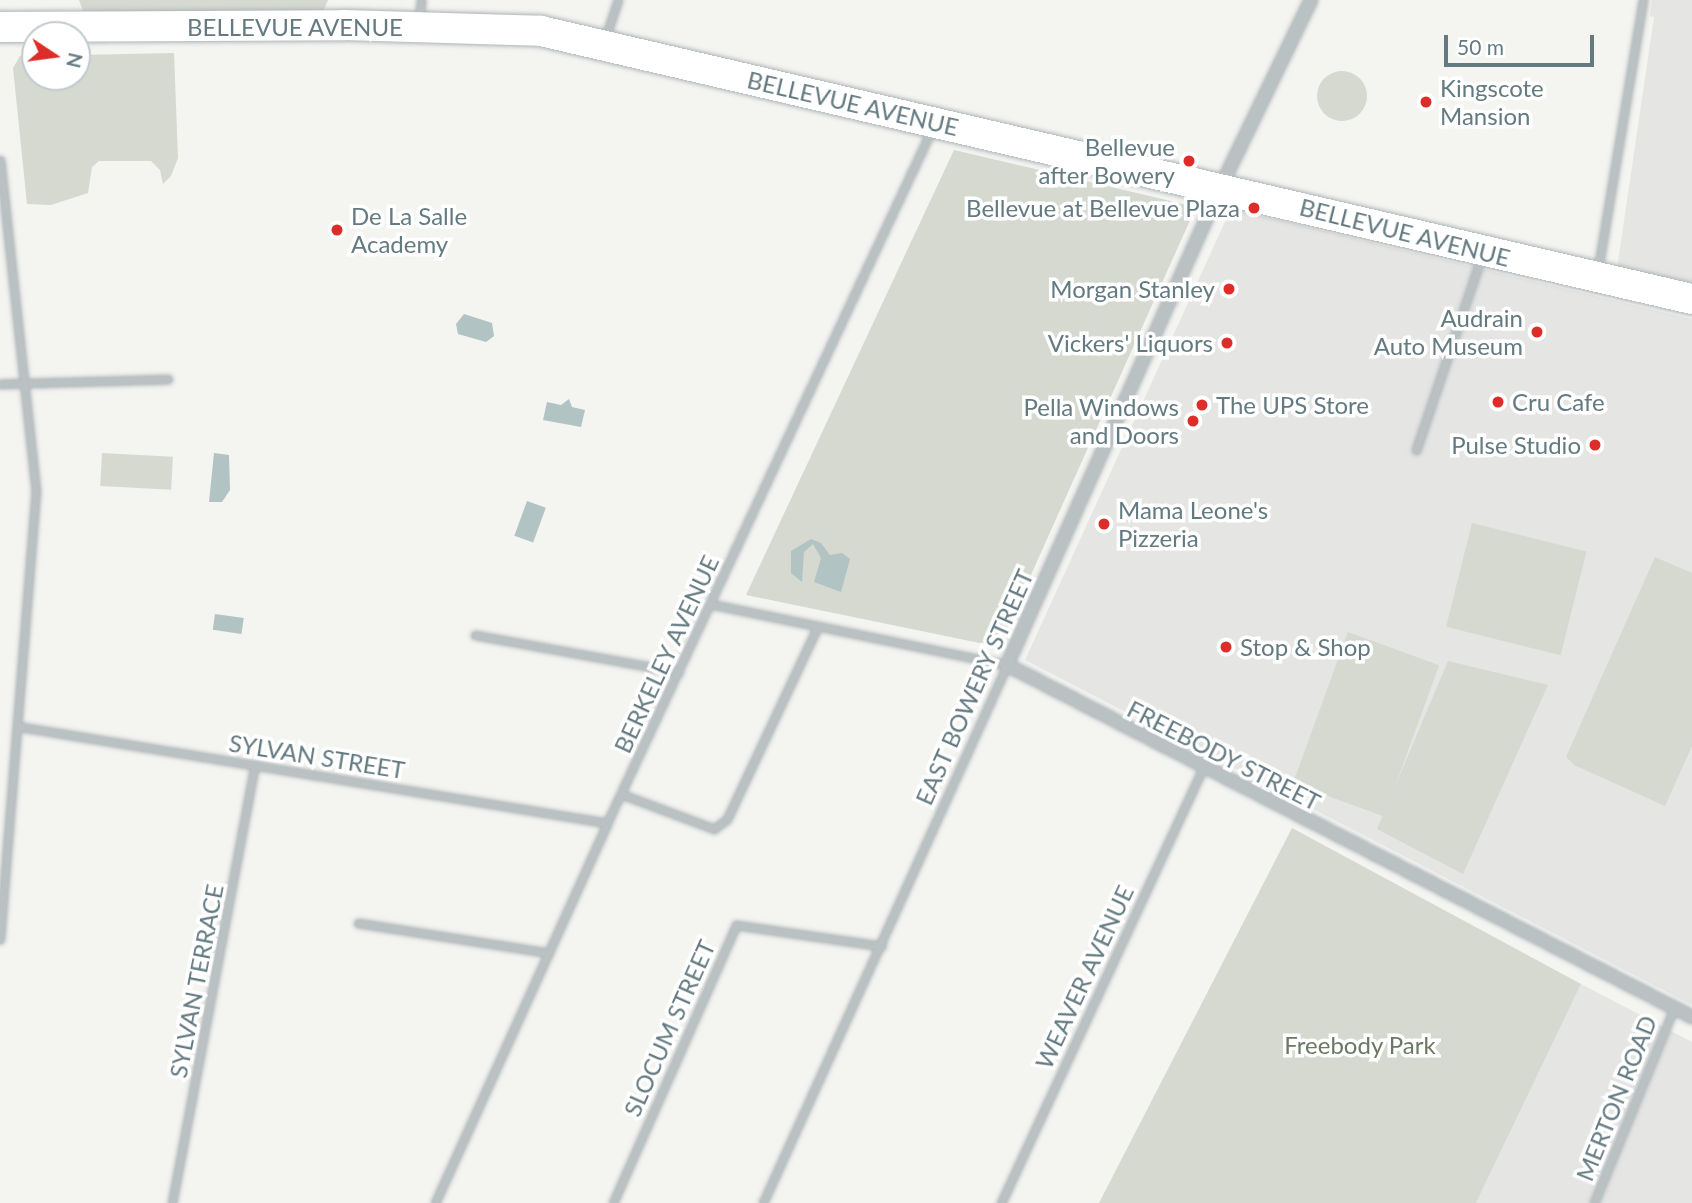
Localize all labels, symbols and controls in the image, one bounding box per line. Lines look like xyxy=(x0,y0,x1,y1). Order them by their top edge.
street label: BELLEVUE AVENUE xyxy=(187,13,403,41)
north arrow xyxy=(21,21,91,91)
scale bar xyxy=(1447,21,1598,65)
text: 50 m xyxy=(1457,34,1504,59)
text: N xyxy=(62,51,88,70)
street label: BELLEVUE AVENUE xyxy=(744,65,962,141)
place label: Kingscote Mansion xyxy=(1440,74,1544,130)
marker: Kingscote Mansion xyxy=(1418,94,1434,110)
place label: Bellevue after Bowery xyxy=(1038,133,1175,189)
marker: Bellevue after Bowery xyxy=(1181,153,1197,169)
street label: BELLEVUE AVENUE xyxy=(1296,192,1514,272)
place label: Bellevue at Bellevue Plaza xyxy=(966,194,1240,222)
marker: Bellevue at Bellevue Plaza xyxy=(1246,200,1262,216)
place label: De La Salle Academy xyxy=(351,202,467,258)
marker: De La Salle Academy xyxy=(329,222,345,238)
place label: Morgan Stanley xyxy=(1050,275,1215,303)
marker: Morgan Stanley xyxy=(1221,281,1237,297)
place label: Audrain Auto Museum xyxy=(1374,304,1523,360)
marker: Audrain Auto Museum xyxy=(1529,324,1545,340)
place label: Vickers' Liquors xyxy=(1048,329,1213,357)
marker: Vickers' Liquors xyxy=(1219,335,1235,351)
place label: Cru Cafe xyxy=(1512,388,1605,416)
place label: The UPS Store xyxy=(1216,391,1369,419)
place label: Pella Windows and Doors xyxy=(1023,393,1179,449)
marker: Cru Cafe xyxy=(1490,394,1506,410)
marker: The UPS Store xyxy=(1194,397,1210,413)
marker: Pella Windows and Doors xyxy=(1185,413,1201,429)
place label: Pulse Studio xyxy=(1451,431,1581,459)
marker: Pulse Studio xyxy=(1587,437,1603,453)
place label: Mama Leone's Pizzeria xyxy=(1118,496,1268,552)
marker: Mama Leone's Pizzeria xyxy=(1096,516,1112,532)
street label: BERKELEY AVENUE xyxy=(607,550,725,758)
street label: EAST BOWERY STREET xyxy=(909,564,1039,810)
place label: Stop & Shop xyxy=(1240,633,1371,661)
marker: Stop & Shop xyxy=(1218,639,1234,655)
street label: FREEBODY STREET xyxy=(1122,694,1326,816)
street label: SYLVAN STREET xyxy=(227,728,407,784)
street label: WEAVER AVENUE xyxy=(1029,880,1139,1074)
street label: SYLVAN TERRACE xyxy=(163,881,229,1081)
street label: SLOCUM STREET xyxy=(617,935,721,1121)
street label: MERTON ROAD xyxy=(1570,1011,1662,1185)
park label: Freebody Park xyxy=(1284,1031,1436,1059)

